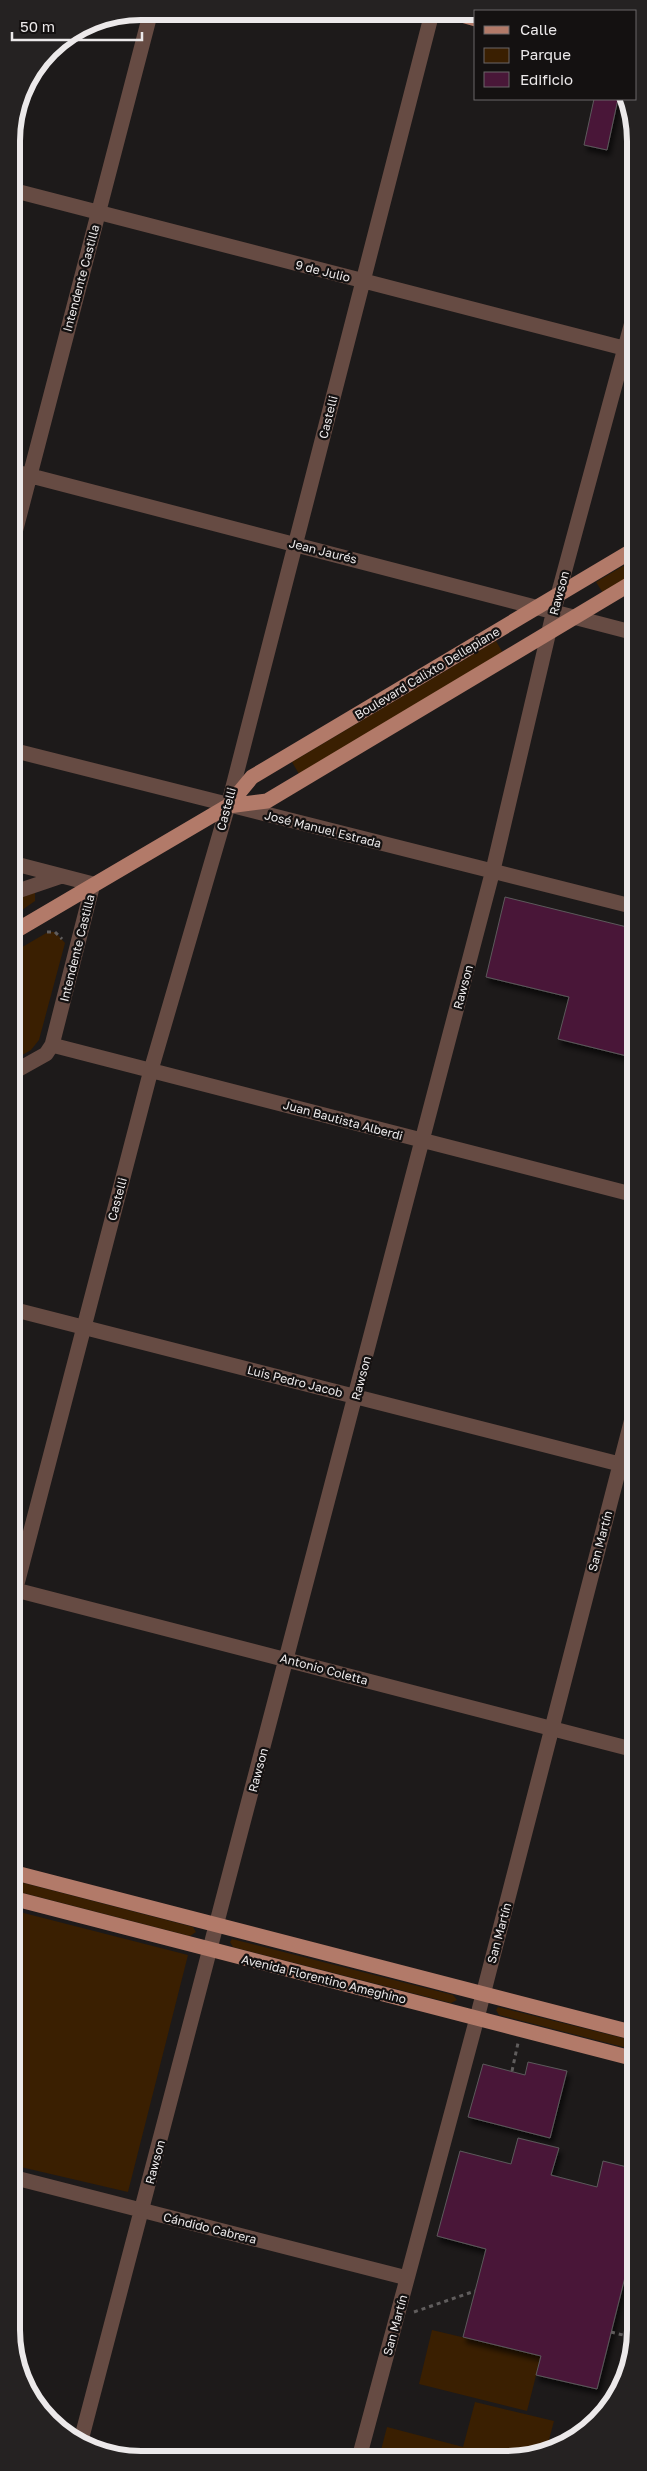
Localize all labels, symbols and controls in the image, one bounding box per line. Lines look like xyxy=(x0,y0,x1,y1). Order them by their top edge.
scale bar xyxy=(12,10,142,42)
legend xyxy=(474,10,637,100)
text: 50 m xyxy=(20,17,55,35)
text: Calle xyxy=(520,20,557,38)
text: Parque xyxy=(520,45,571,63)
text: Edificio xyxy=(520,70,573,88)
street label: Intendente Castilla xyxy=(59,223,103,333)
street label: 9 de Julio xyxy=(294,257,352,285)
street label: Castelli xyxy=(315,394,341,440)
street label: Jean Jaurés xyxy=(288,535,358,567)
street label: Rawson xyxy=(546,569,572,617)
street label: Boulevard Calixto Dellepiane xyxy=(352,624,502,722)
street label: Castelli xyxy=(213,786,239,832)
street label: José Manuel Estrada xyxy=(263,807,383,851)
street label: Intendente Castilla xyxy=(56,893,98,1003)
street label: Rawson xyxy=(450,963,476,1011)
street label: Juan Bautista Alberdi xyxy=(282,1097,404,1143)
street label: Castelli xyxy=(104,1176,130,1222)
street label: Rawson xyxy=(348,1354,374,1402)
street label: Luis Pedro Jacob xyxy=(246,1362,344,1400)
street label: San Martín xyxy=(585,1509,615,1573)
street label: Antonio Coletta xyxy=(278,1650,370,1688)
street label: Rawson xyxy=(245,1746,271,1794)
street label: San Martín xyxy=(484,1901,514,1965)
street label: Avenida Florentino Ameghino xyxy=(240,1951,408,2007)
street label: Rawson xyxy=(142,2138,168,2186)
street label: Cándido Cabrera xyxy=(162,2209,258,2247)
street label: San Martín xyxy=(380,2293,410,2357)

